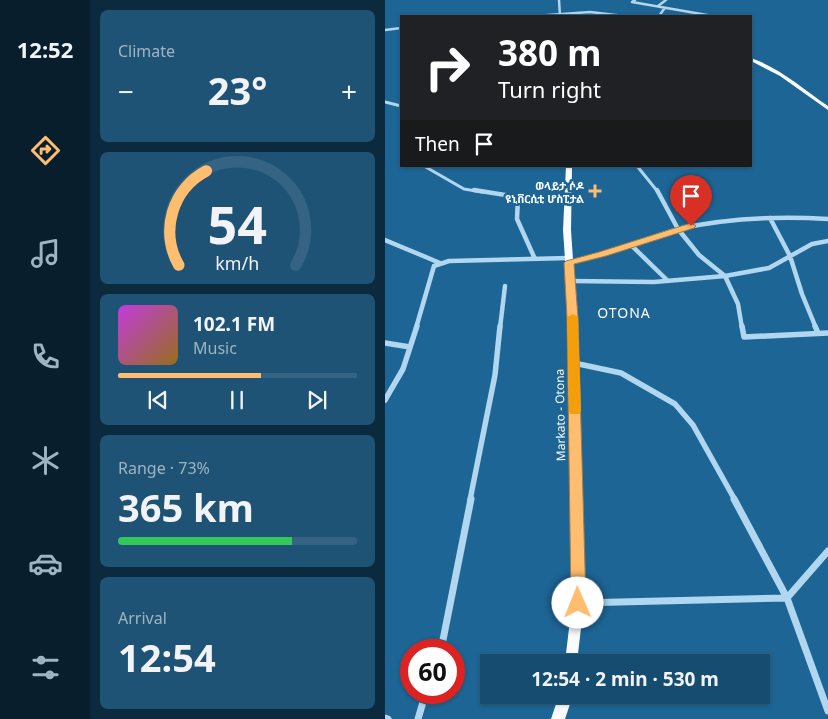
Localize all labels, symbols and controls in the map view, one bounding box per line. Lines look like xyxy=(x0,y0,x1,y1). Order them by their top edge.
text: 380 m xyxy=(498,29,601,76)
text: 12:52 xyxy=(17,34,73,64)
icon: right xyxy=(415,35,480,100)
text: Climate xyxy=(118,40,175,62)
text: 23° xyxy=(208,64,267,116)
text: − xyxy=(118,72,134,110)
text: + xyxy=(341,72,357,110)
text: Turn right xyxy=(498,74,601,104)
icon: arrive xyxy=(470,130,498,158)
text: Then xyxy=(415,131,460,157)
icon: directions xyxy=(28,133,63,168)
pin xyxy=(670,175,712,226)
place label: ወላይታ ሶዶ ዩኒቨርሲቲ ሆስፒታል xyxy=(505,178,584,206)
icon: arrive xyxy=(677,182,705,210)
marker: ወላይታ ሶዶ ዩኒቨርሲቲ ሆስፒታል xyxy=(588,184,602,198)
text: 54 xyxy=(208,188,267,259)
icon: music xyxy=(28,236,63,271)
text: km/h xyxy=(216,251,259,275)
district label: OTONA xyxy=(597,303,651,322)
text: 102.1 FM xyxy=(193,311,275,337)
text: Music xyxy=(193,337,237,359)
icon: phone xyxy=(28,339,63,374)
street label: Markato - Otona xyxy=(551,369,569,461)
icon: previous xyxy=(144,386,172,414)
icon: pause xyxy=(223,386,251,414)
icon: next xyxy=(303,386,331,414)
icon: climate xyxy=(28,443,63,478)
text: Range · 73% xyxy=(118,457,210,479)
text: 365 km xyxy=(118,481,254,533)
icon: car xyxy=(28,546,63,581)
position arrow xyxy=(551,576,603,628)
text: Arrival xyxy=(118,607,167,629)
text: 12:54 xyxy=(118,631,216,683)
speed limit sign: 60 xyxy=(400,639,465,704)
icon: filters xyxy=(28,650,63,685)
text: 12:54 · 2 min · 530 m xyxy=(531,666,719,692)

